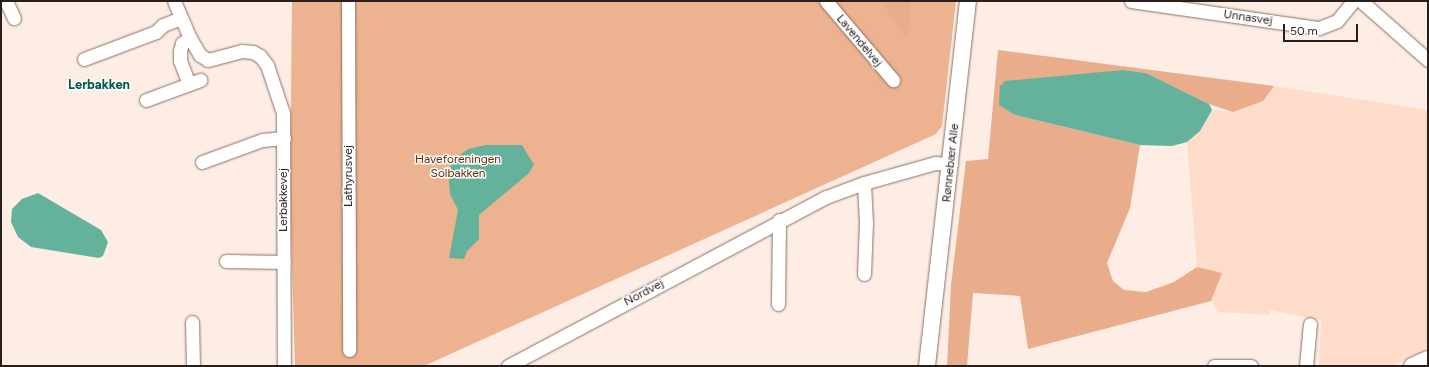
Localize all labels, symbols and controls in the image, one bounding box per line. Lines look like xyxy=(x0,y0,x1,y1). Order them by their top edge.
street label: Unnasvej xyxy=(1223,7,1273,29)
street label: Lavendelvej xyxy=(833,12,885,70)
scale bar xyxy=(1285,16,1360,42)
text: 50 m xyxy=(1290,24,1318,38)
district label: Lerbakken xyxy=(68,77,130,93)
street label: Rønnebær Alle xyxy=(940,123,962,203)
street label: Lathyrusvej xyxy=(342,145,356,207)
park label: Haveforeningen Solbakken xyxy=(415,153,501,181)
street label: Lerbakkevej xyxy=(277,168,291,232)
street label: Nordvej xyxy=(622,276,666,310)

